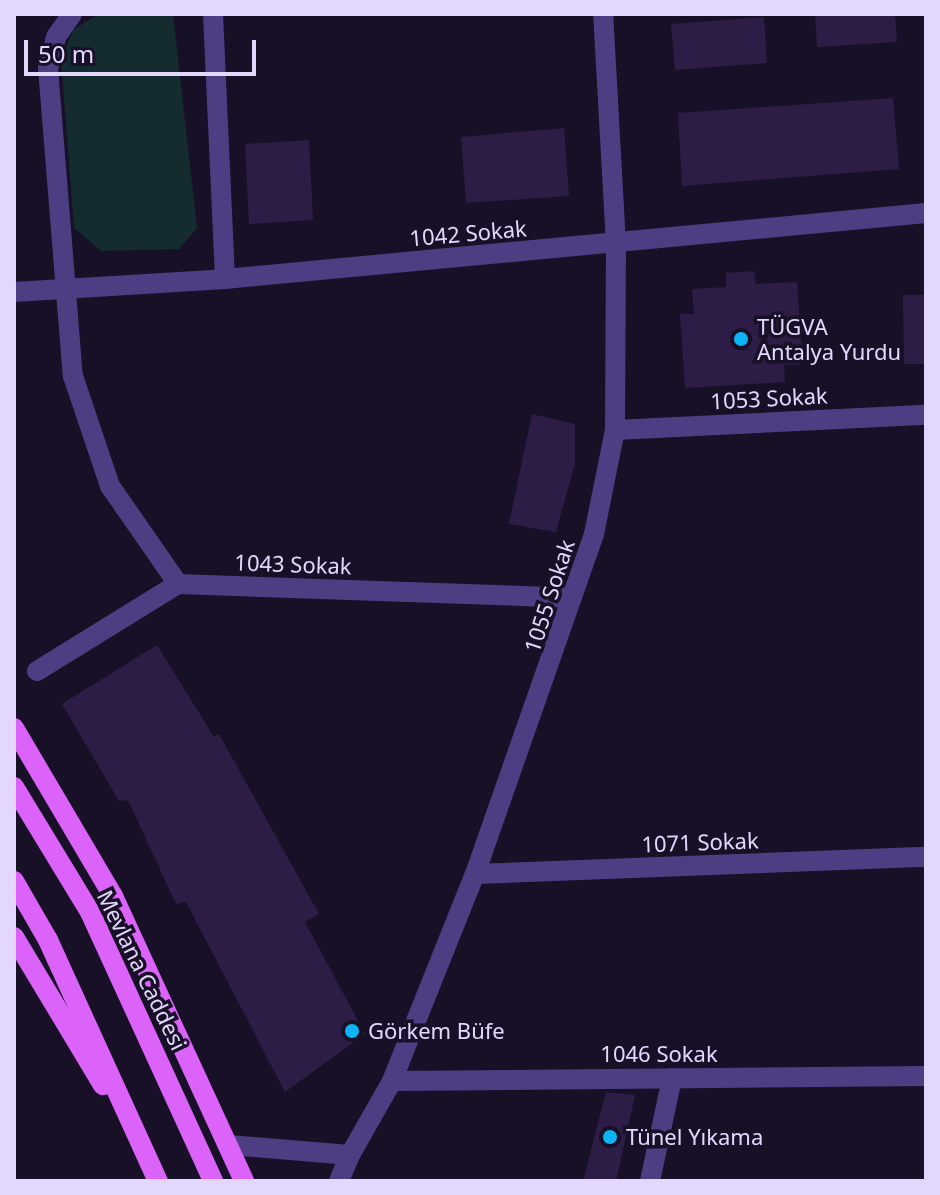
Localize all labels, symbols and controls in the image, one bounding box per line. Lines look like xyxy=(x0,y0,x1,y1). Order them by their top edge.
scale bar xyxy=(28,24,260,74)
text: 50 m xyxy=(38,37,94,70)
street label: 1042 Sokak xyxy=(408,215,528,251)
place label: TÜGVA Antalya Yurdu xyxy=(757,313,901,364)
marker: TÜGVA Antalya Yurdu xyxy=(732,330,750,348)
street label: 1053 Sokak xyxy=(710,382,828,414)
street label: 1055 Sokak xyxy=(518,536,580,656)
street label: 1043 Sokak xyxy=(234,549,352,579)
street label: 1071 Sokak xyxy=(641,827,759,857)
street label: Mevlana Caddesi xyxy=(92,886,192,1054)
place label: Görkem Büfe xyxy=(368,1018,505,1044)
marker: Görkem Büfe xyxy=(343,1022,361,1040)
street label: 1046 Sokak xyxy=(600,1041,718,1067)
place label: Tünel Yıkama xyxy=(626,1124,763,1150)
marker: Tünel Yıkama xyxy=(601,1128,619,1146)

